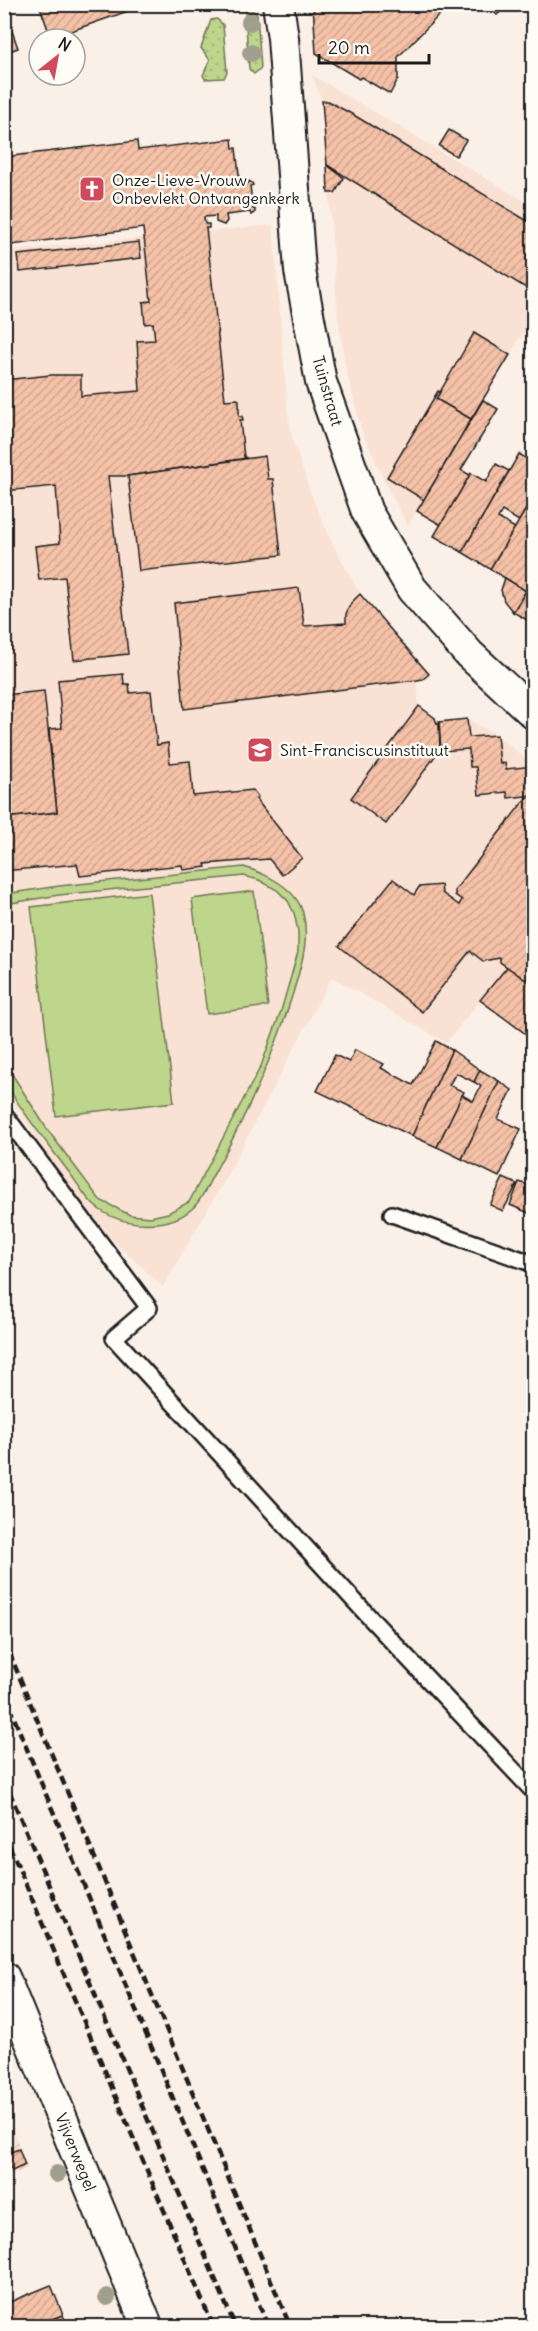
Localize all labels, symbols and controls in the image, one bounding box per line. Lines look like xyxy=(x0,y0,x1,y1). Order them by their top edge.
north arrow xyxy=(27,27,87,87)
scale bar xyxy=(319,27,428,65)
text: N xyxy=(55,33,75,56)
text: 20 m xyxy=(328,36,370,59)
place label: Onze-Lieve-Vrouw Onbevlekt Ontvangenkerk xyxy=(112,170,300,208)
church icon: Onze-Lieve-Vrouw Onbevlekt Ontvangenkerk xyxy=(77,174,107,204)
street label: Tuinstraat xyxy=(308,354,348,429)
school or university icon: Sint-Franciscusinstituut xyxy=(245,735,275,765)
place label: Sint-Franciscusinstituut xyxy=(280,740,450,760)
street label: Vijverwegel xyxy=(51,2110,101,2194)

